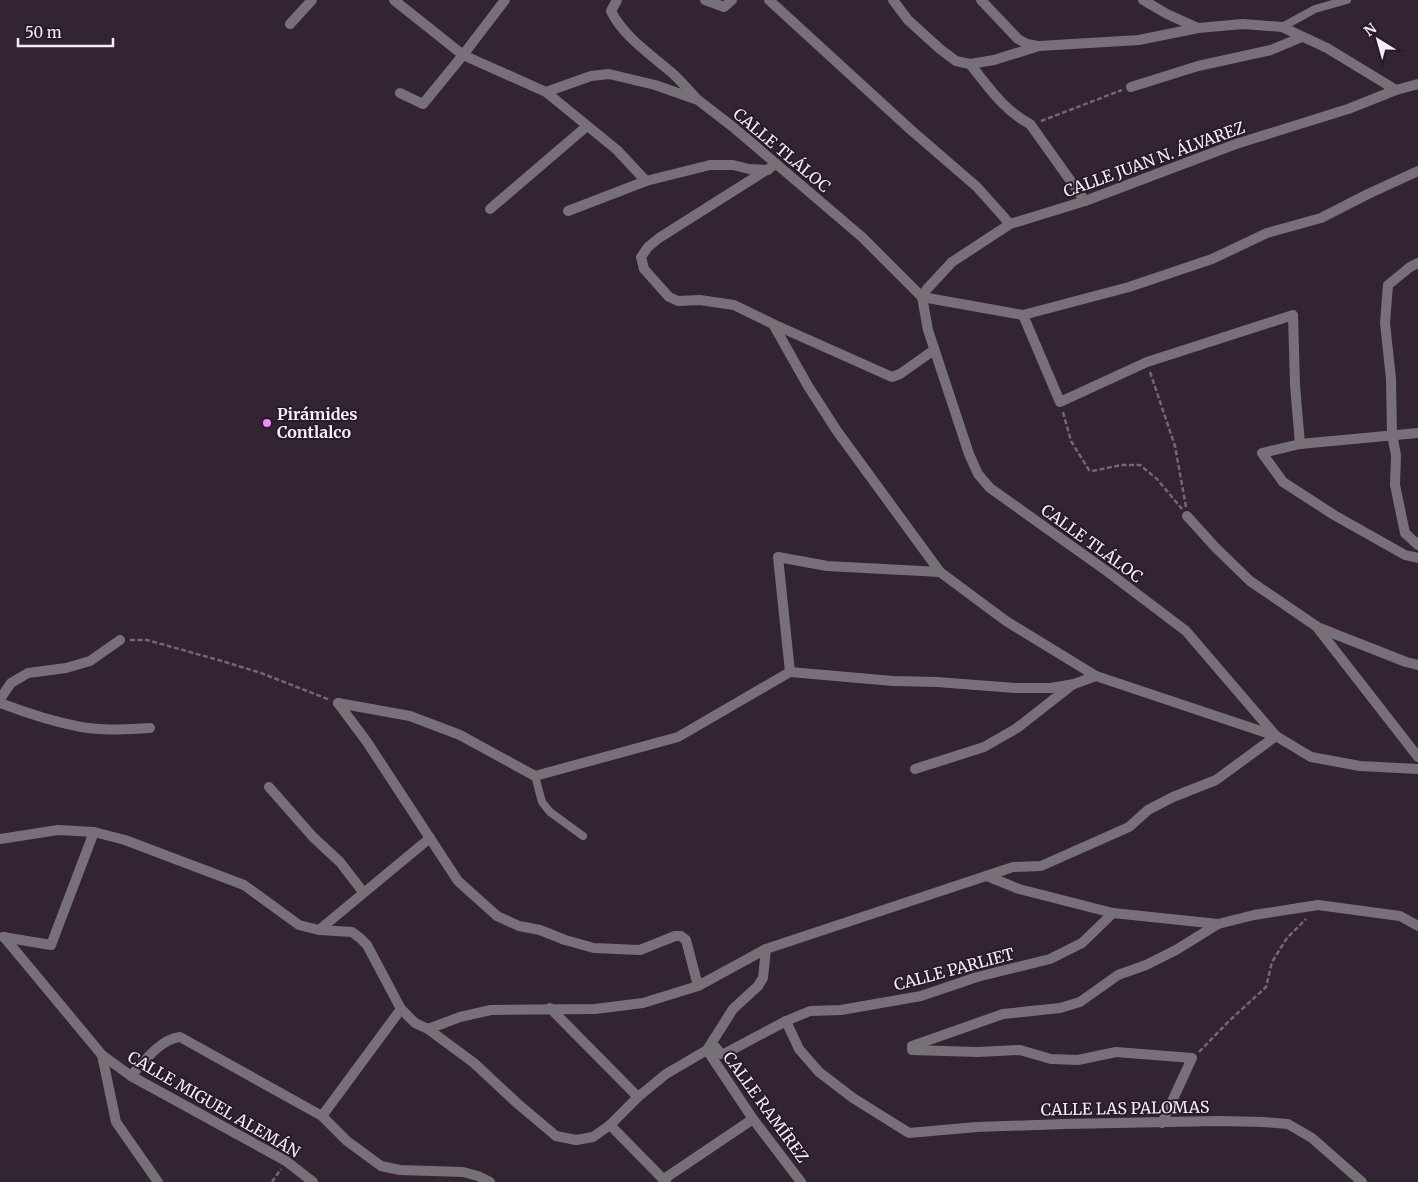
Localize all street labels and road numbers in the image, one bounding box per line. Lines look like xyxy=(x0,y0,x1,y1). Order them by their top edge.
street label: CALLE TLÁLOC xyxy=(729,104,835,196)
street label: CALLE JUAN N. ÁLVAREZ xyxy=(1061,117,1247,201)
street label: CALLE TLÁLOC xyxy=(1037,499,1147,587)
street label: CALLE PARLIET xyxy=(892,943,1016,995)
street label: CALLE MIGUEL ALEMÁN xyxy=(124,1046,304,1162)
street label: CALLE RAMÍREZ xyxy=(719,1048,813,1166)
street label: CALLE LAS PALOMAS xyxy=(1041,1097,1209,1119)

